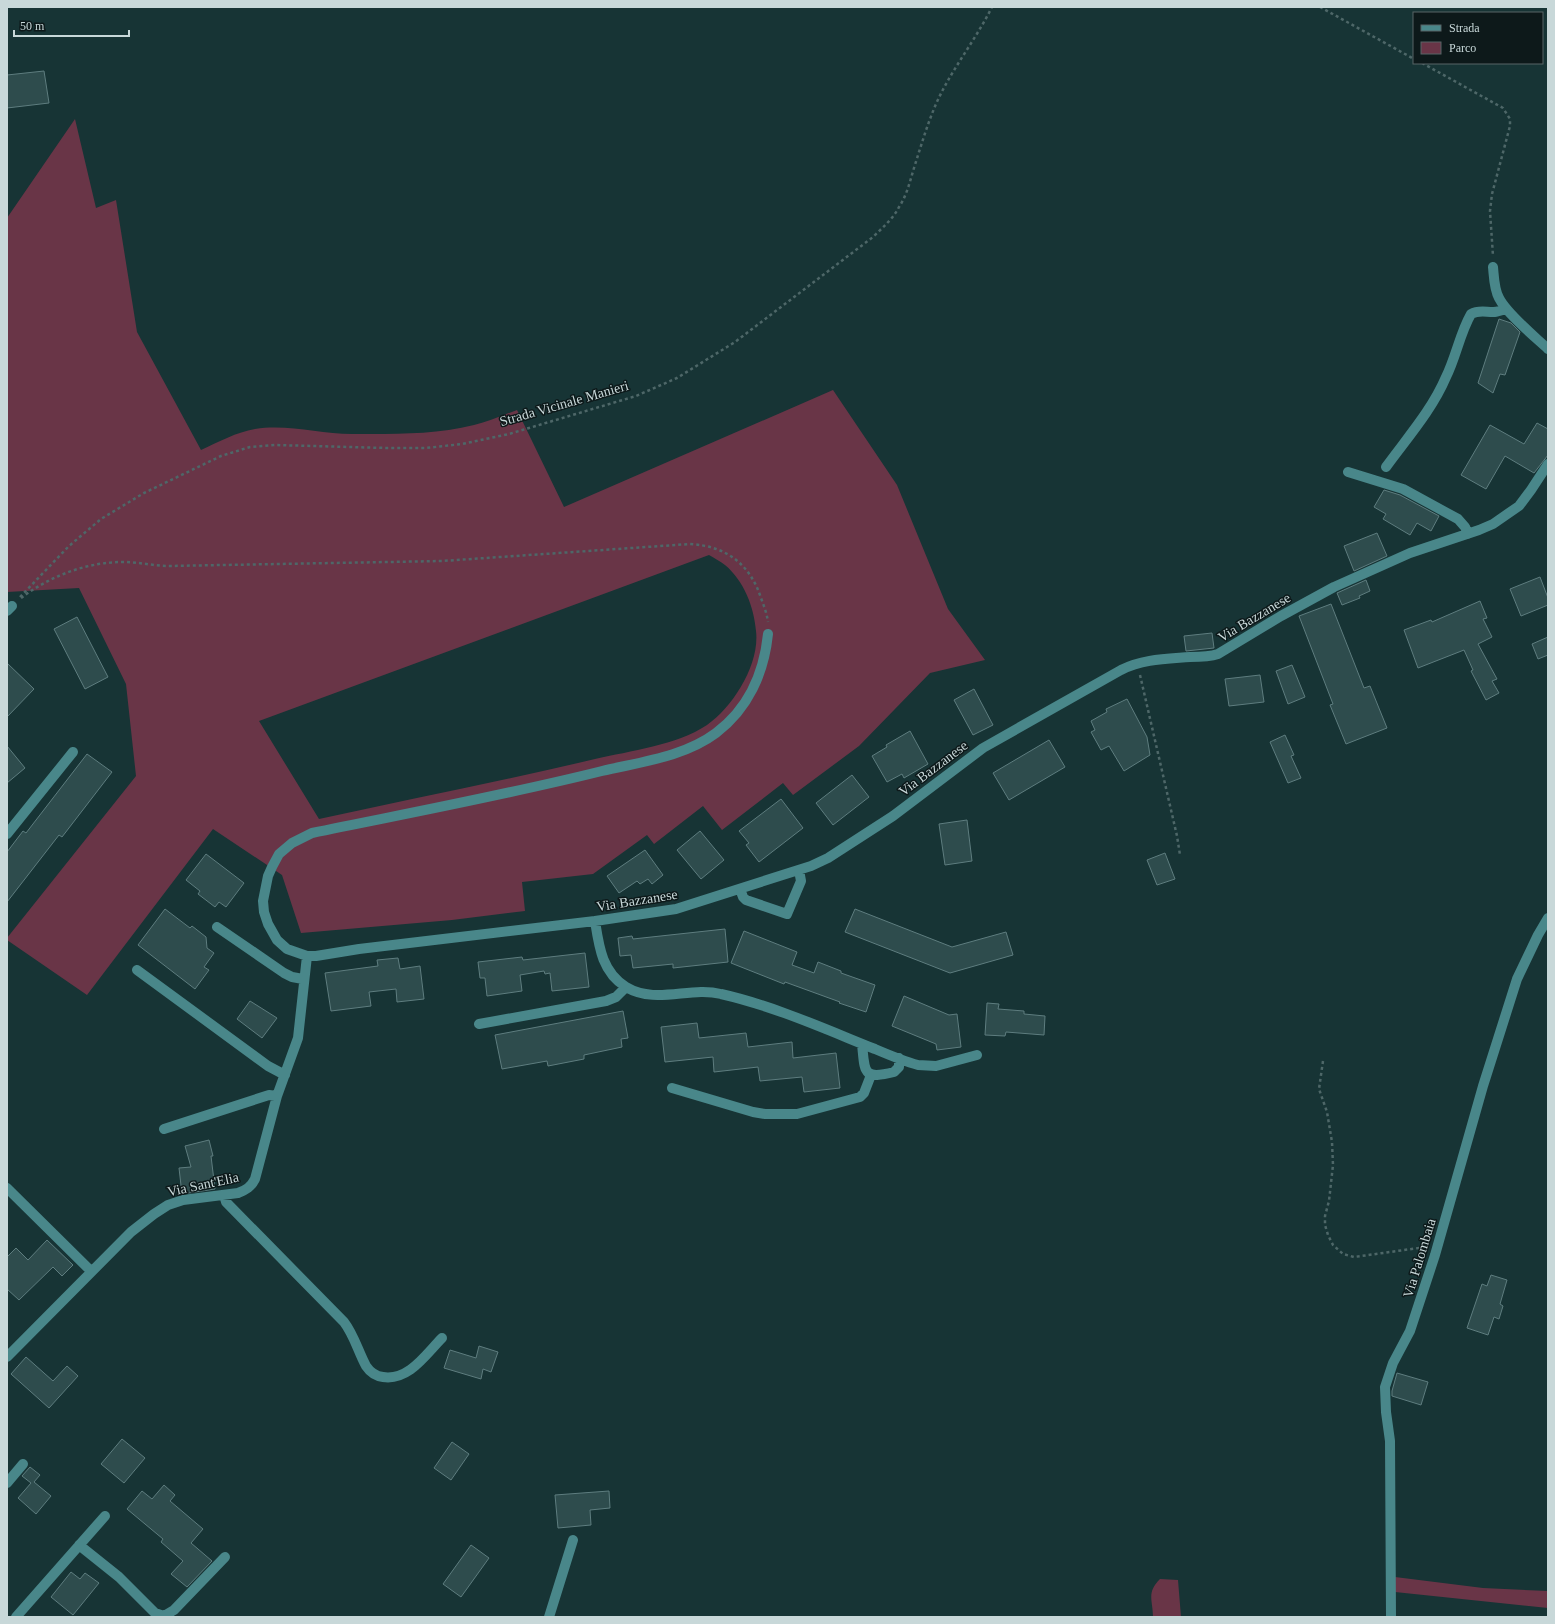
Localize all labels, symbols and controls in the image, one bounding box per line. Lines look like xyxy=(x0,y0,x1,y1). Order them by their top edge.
scale bar xyxy=(14,12,129,38)
legend xyxy=(1413,12,1543,64)
text: 50 m xyxy=(20,19,45,33)
text: Strada xyxy=(1449,21,1480,35)
text: Parco xyxy=(1449,41,1476,55)
street label: Strada Vicinale Manieri xyxy=(498,378,630,429)
street label: Via Bazzanese xyxy=(1215,590,1293,645)
street label: Via Bazzanese xyxy=(896,738,971,799)
street label: Via Bazzanese xyxy=(595,887,679,914)
street label: Via Sant'Elia xyxy=(166,1169,241,1199)
street label: Via Palombaia xyxy=(1400,1216,1439,1300)

